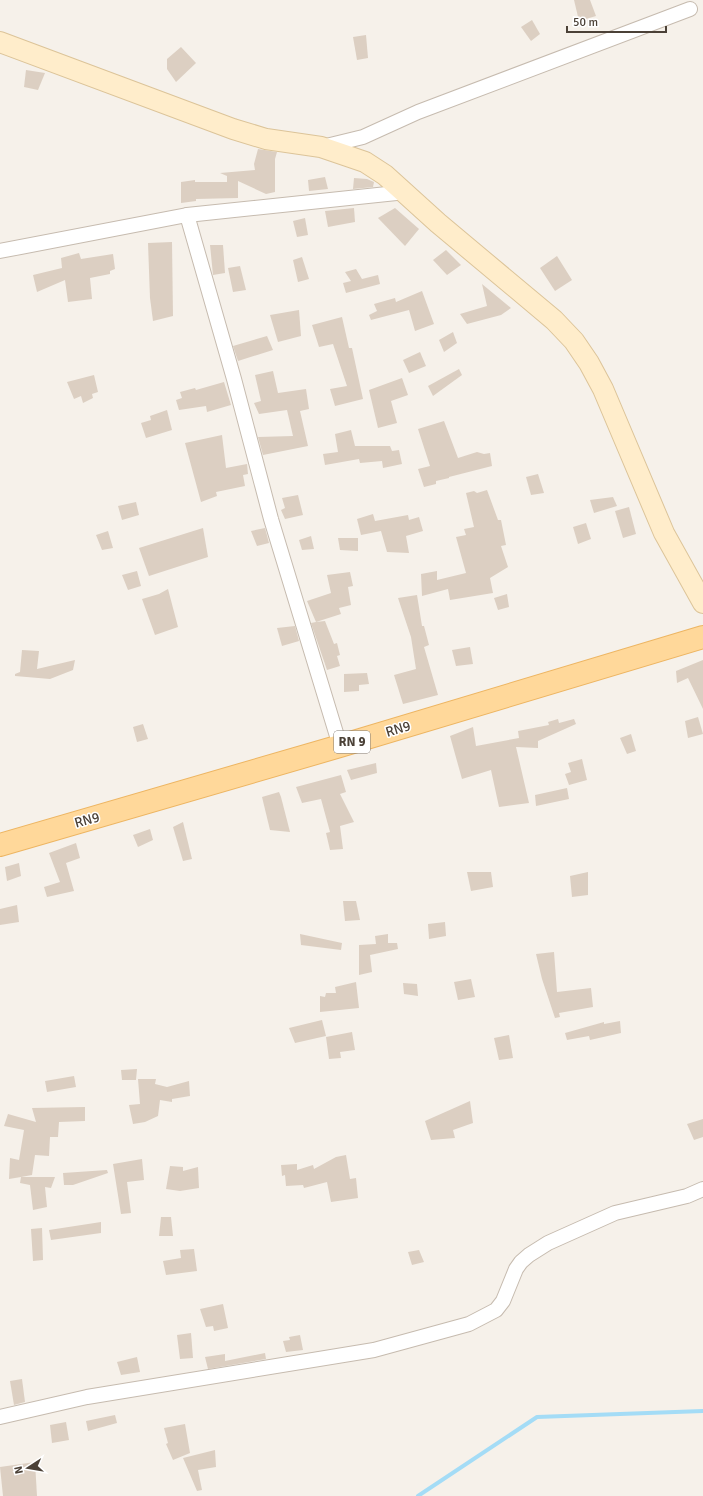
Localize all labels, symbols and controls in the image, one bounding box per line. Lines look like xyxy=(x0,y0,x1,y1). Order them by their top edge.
scale bar xyxy=(567,8,666,34)
text: 50 m xyxy=(573,15,598,30)
street label: RN9 xyxy=(383,717,413,741)
road number: RN 9 xyxy=(334,731,370,753)
street label: RN9 xyxy=(72,808,102,832)
north arrow xyxy=(8,1448,48,1488)
text: N xyxy=(12,1465,26,1475)

